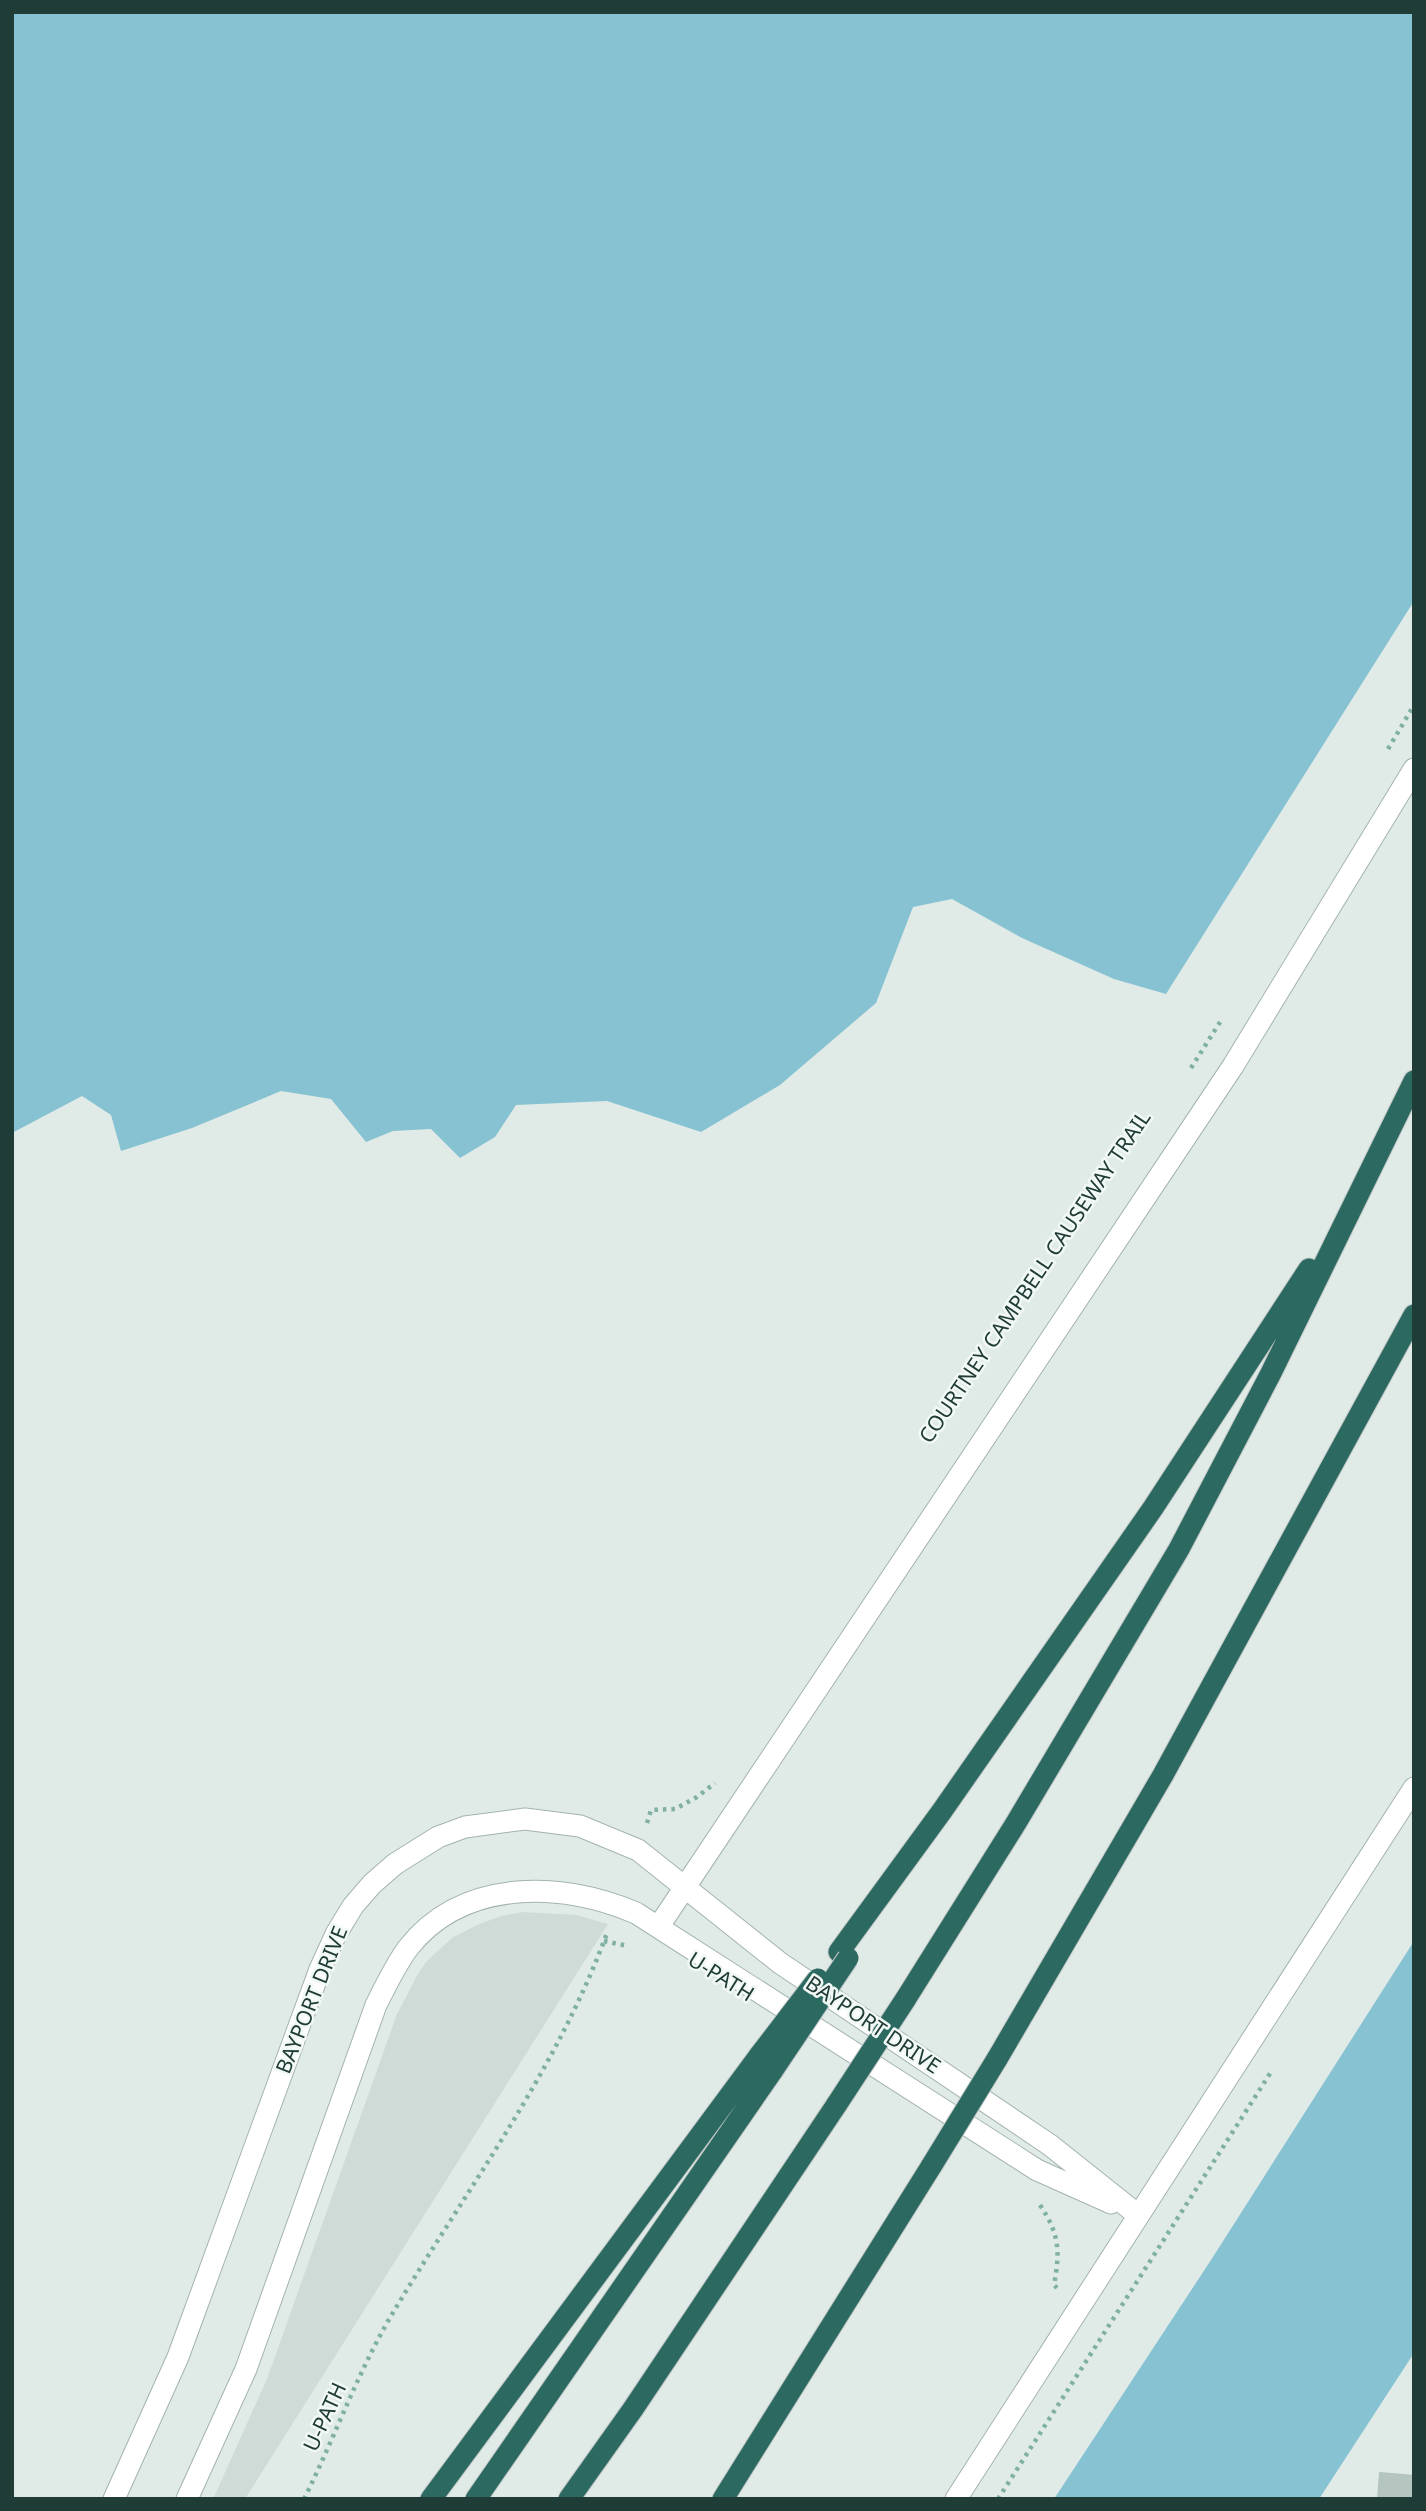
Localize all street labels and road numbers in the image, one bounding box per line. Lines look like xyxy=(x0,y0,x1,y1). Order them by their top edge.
street label: COURTNEY CAMPBELL CAUSEWAY TRAIL xyxy=(912,1105,1156,1448)
street label: BAYPORT DRIVE xyxy=(269,1922,353,2078)
street label: U-PATH xyxy=(683,1945,760,2007)
street label: BAYPORT DRIVE xyxy=(801,1969,946,2080)
street label: U-PATH xyxy=(296,2378,352,2456)

